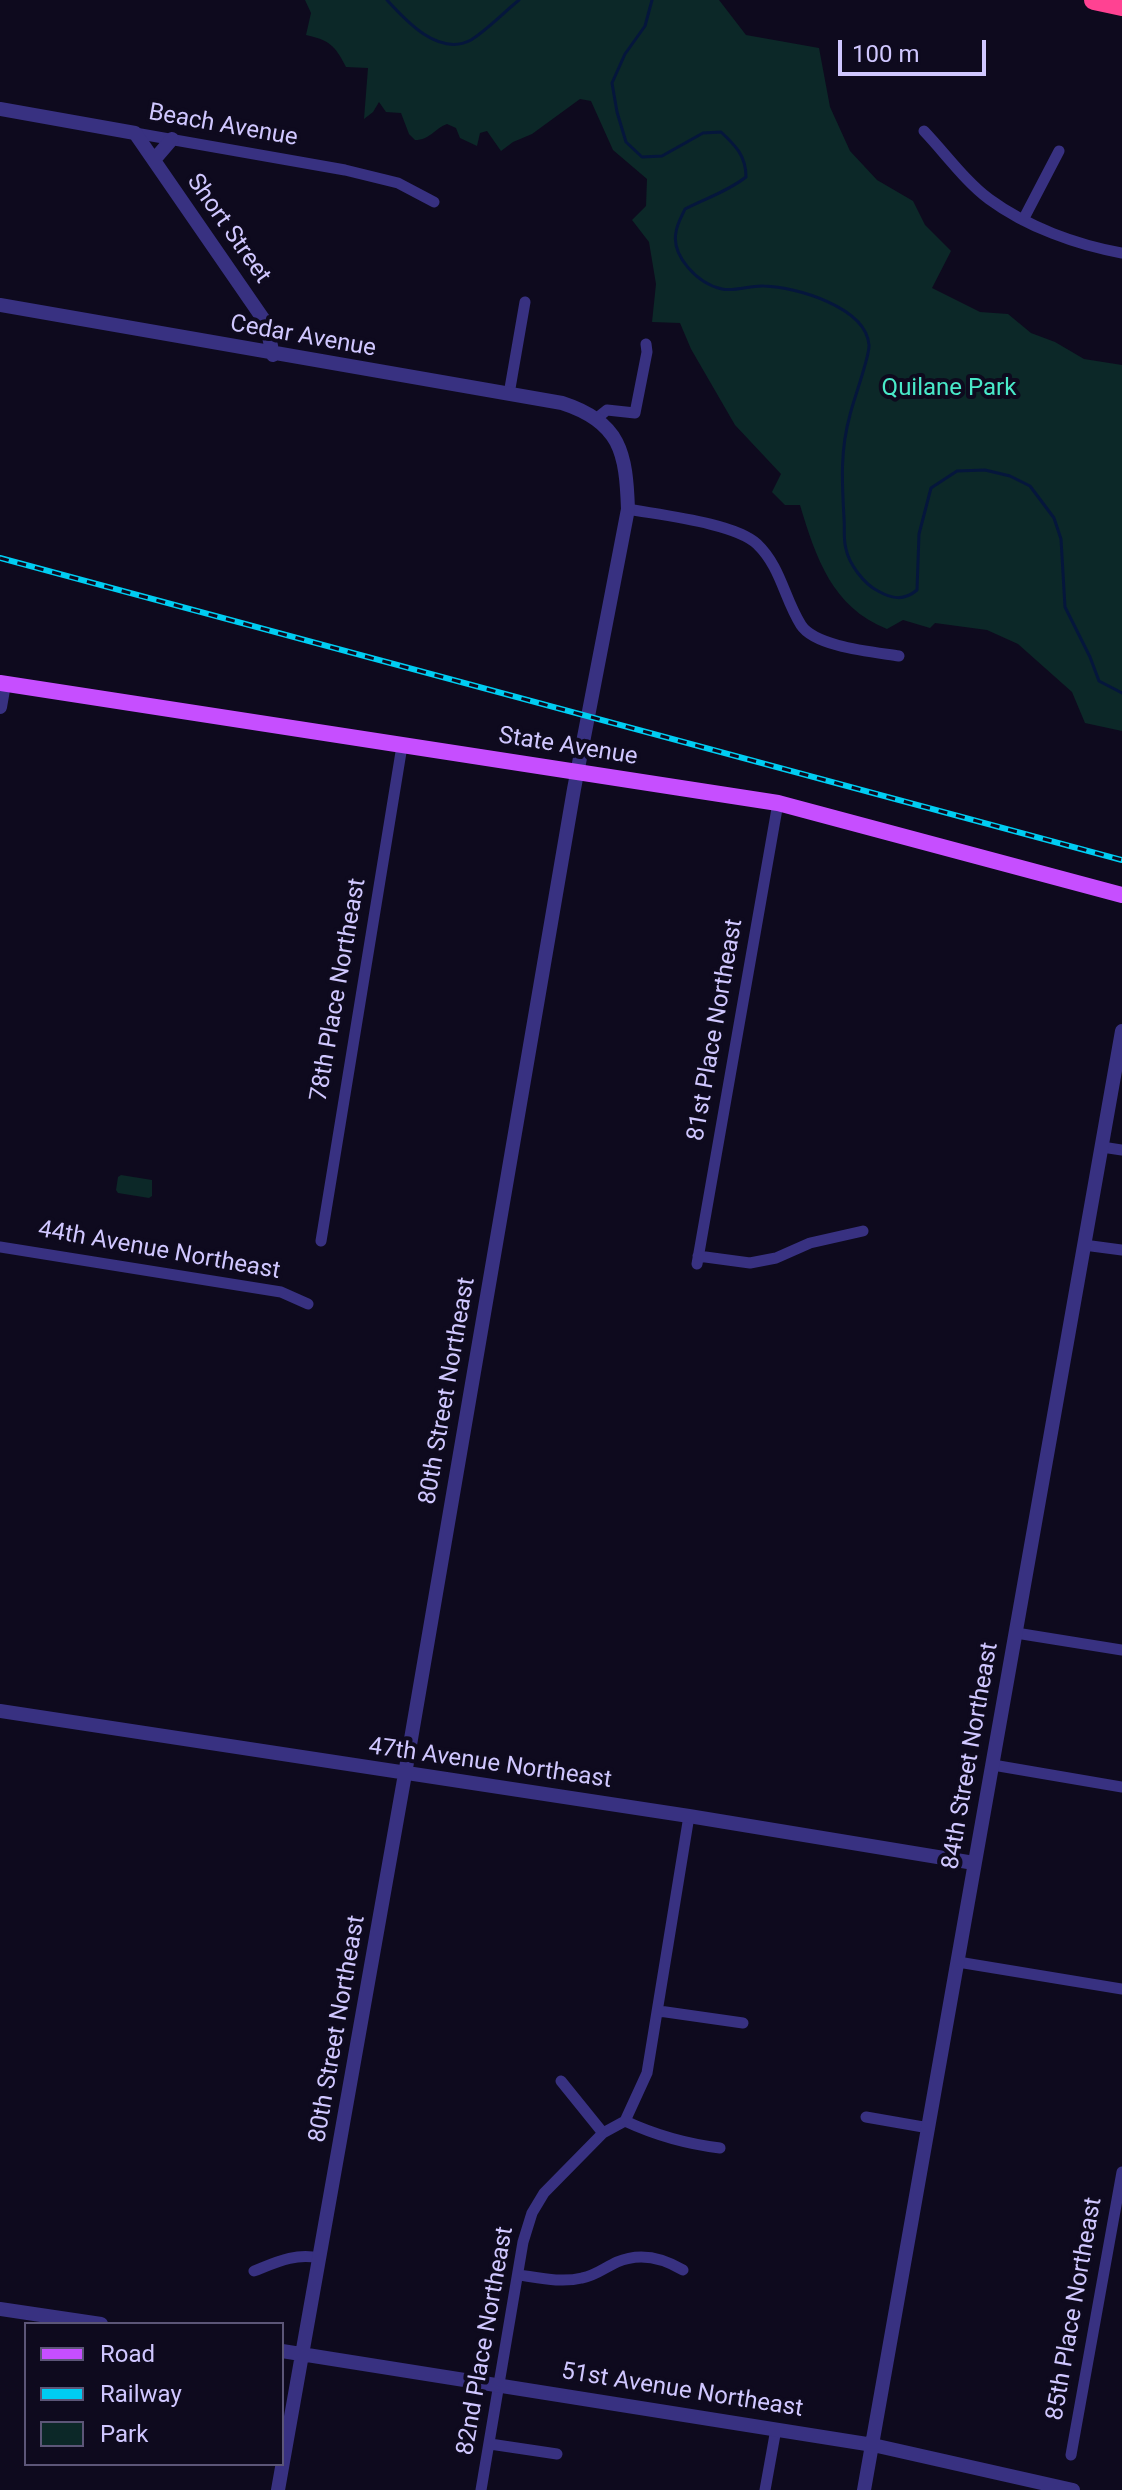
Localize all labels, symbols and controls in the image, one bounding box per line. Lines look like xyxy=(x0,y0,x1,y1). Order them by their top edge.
scale bar xyxy=(842,24,990,74)
text: 100 m xyxy=(852,40,919,68)
street label: Beach Avenue xyxy=(146,99,300,153)
street label: Short Street xyxy=(180,169,276,289)
street label: Cedar Avenue xyxy=(228,310,378,364)
park label: Quilane Park xyxy=(882,375,1016,403)
street label: State Avenue xyxy=(497,722,639,772)
street label: 78th Place Northeast xyxy=(305,876,373,1104)
street label: 81st Place Northeast xyxy=(682,917,750,1143)
street label: 44th Avenue Northeast xyxy=(36,1216,282,1286)
street label: 80th Street Northeast xyxy=(414,1275,482,1507)
street label: 84th Street Northeast xyxy=(937,1640,1005,1872)
street label: 47th Avenue Northeast xyxy=(367,1733,613,1795)
street label: 80th Street Northeast xyxy=(304,1913,372,2145)
street label: 85th Place Northeast xyxy=(1041,2195,1109,2423)
street label: 82nd Place Northeast xyxy=(452,2224,520,2458)
legend xyxy=(24,2322,284,2466)
text: Road xyxy=(100,2340,155,2368)
street label: 51st Avenue Northeast xyxy=(559,2358,805,2424)
text: Railway xyxy=(100,2380,182,2408)
text: Park xyxy=(100,2420,148,2448)

